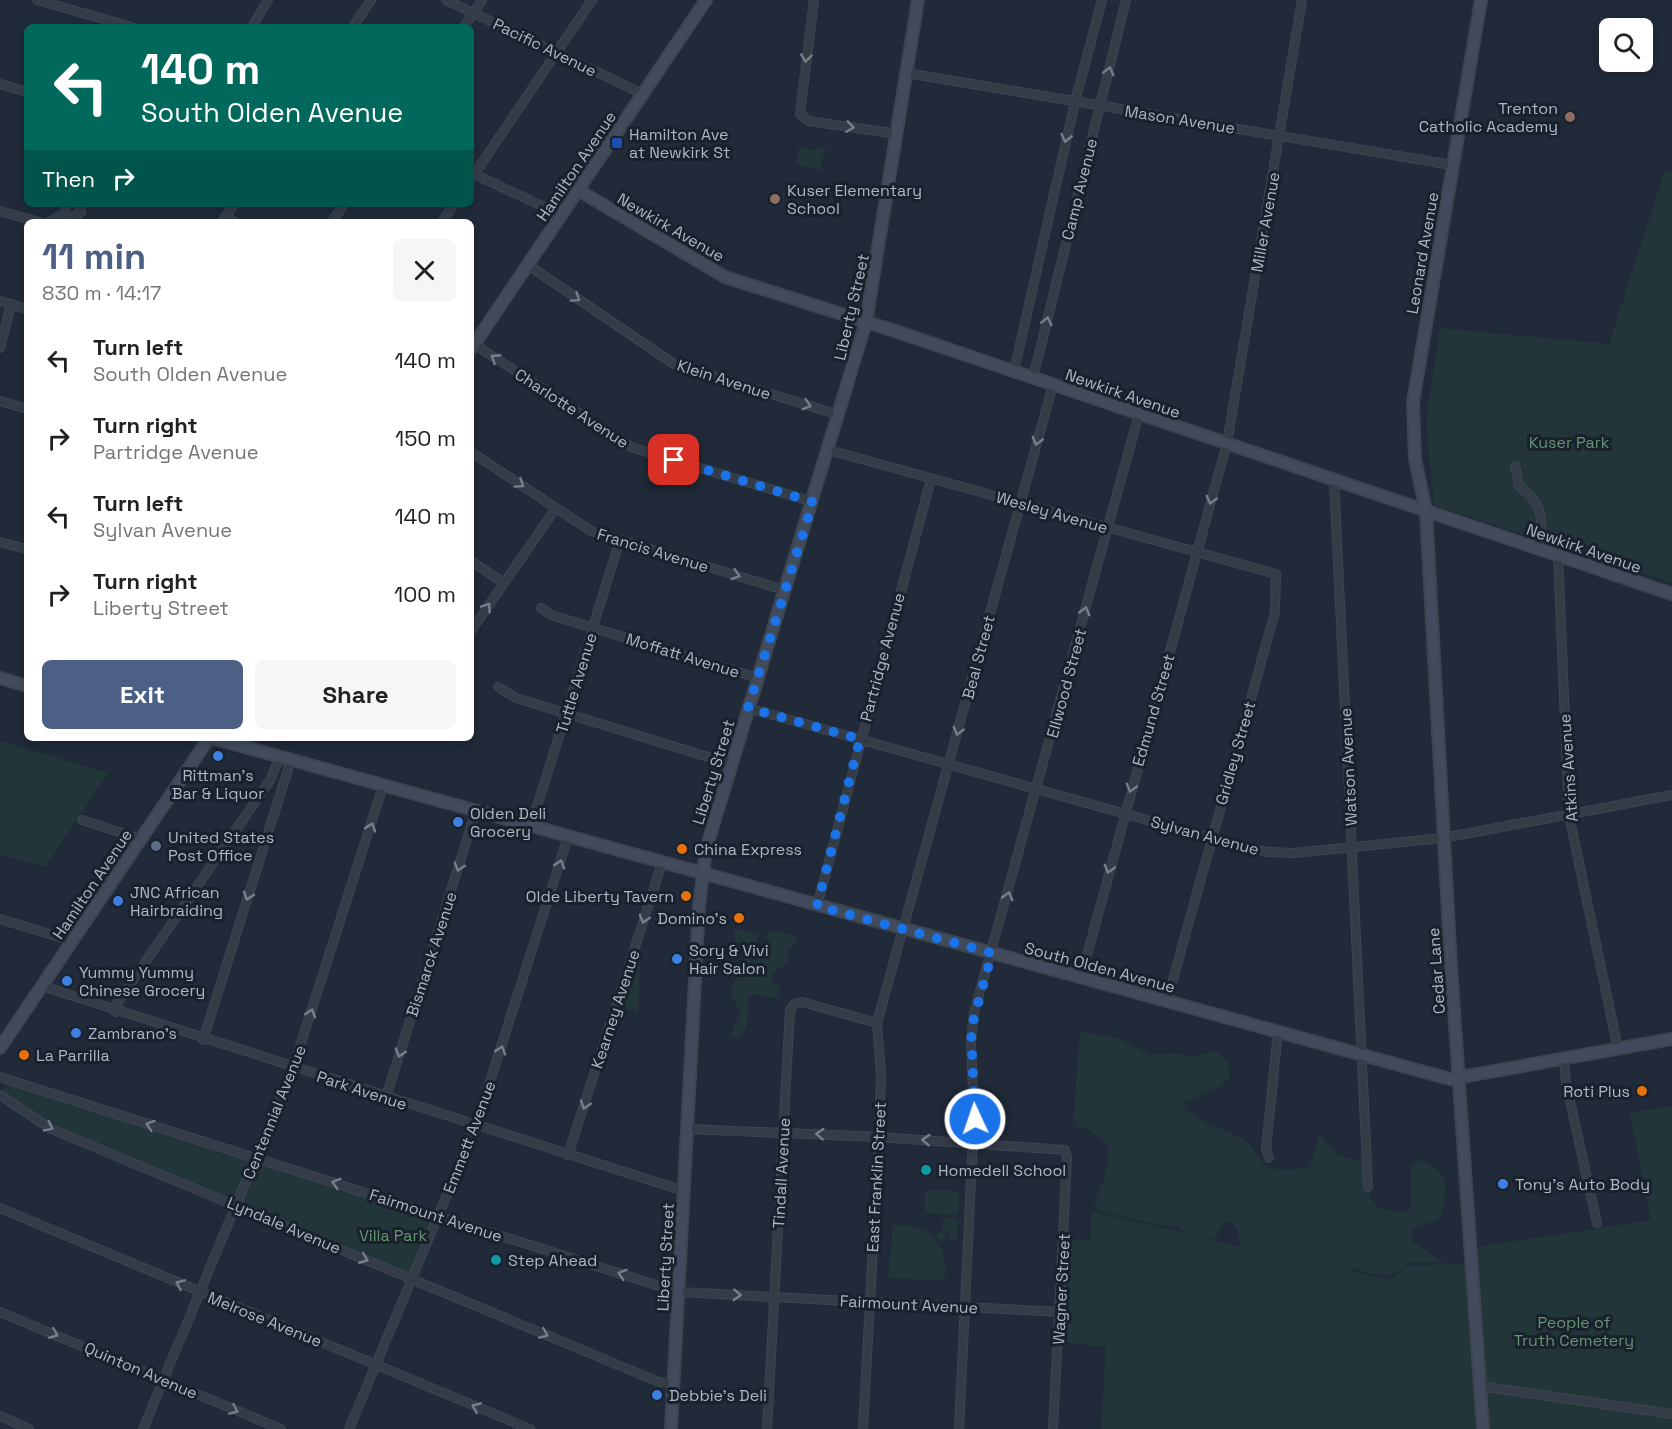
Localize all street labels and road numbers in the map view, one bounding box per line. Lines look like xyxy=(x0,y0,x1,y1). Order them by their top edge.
street label: Pacific Avenue xyxy=(490,13,600,82)
street label: Mason Avenue xyxy=(1123,100,1237,139)
street label: Hamilton Avenue xyxy=(532,107,621,225)
street label: Camp Avenue xyxy=(1057,136,1102,242)
street label: Miller Avenue xyxy=(1246,170,1285,274)
street label: Newkirk Avenue xyxy=(613,188,728,267)
street label: Leonard Avenue xyxy=(1401,190,1444,316)
street label: Liberty Street xyxy=(829,252,874,362)
street label: Klein Avenue xyxy=(674,354,773,404)
street label: Charlotte Avenue xyxy=(511,364,633,453)
street label: Newkirk Avenue xyxy=(1063,364,1183,423)
street label: Wesley Avenue xyxy=(994,486,1110,538)
street label: Newkirk Avenue xyxy=(1524,519,1644,578)
street label: Francis Avenue xyxy=(594,524,711,577)
street label: Partridge Avenue xyxy=(855,590,910,724)
street label: Beal Street xyxy=(957,613,1000,701)
street label: Ellwood Street xyxy=(1042,626,1091,740)
street label: Moffatt Avenue xyxy=(624,628,742,683)
street label: Tuttle Avenue xyxy=(551,630,602,736)
street label: Edmund Street xyxy=(1127,652,1180,769)
street label: Gridley Street xyxy=(1211,699,1260,807)
street label: Watson Avenue xyxy=(1335,707,1362,827)
street label: Atkins Avenue xyxy=(1554,713,1583,823)
street label: Liberty Street xyxy=(688,717,739,827)
street label: Sylvan Avenue xyxy=(1148,811,1261,860)
street label: Hamilton Avenue xyxy=(48,825,137,943)
street label: Bismarck Avenue xyxy=(401,889,462,1019)
street label: Cedar Lane xyxy=(1423,927,1450,1015)
street label: South Olden Avenue xyxy=(1022,937,1178,998)
street label: Kearney Avenue xyxy=(586,947,645,1071)
street label: Centennial Avenue xyxy=(238,1042,311,1182)
street label: Park Avenue xyxy=(314,1066,410,1115)
street label: Emmett Avenue xyxy=(438,1078,501,1196)
street label: East Franklin Street xyxy=(862,1101,891,1253)
street label: Tindall Avenue xyxy=(768,1117,795,1229)
street label: Fairmount Avenue xyxy=(367,1184,505,1247)
street label: Lyndale Avenue xyxy=(224,1192,344,1259)
street label: Liberty Street xyxy=(652,1202,679,1312)
street label: Wagner Street xyxy=(1048,1233,1075,1345)
street label: Melrose Avenue xyxy=(205,1287,325,1352)
street label: Fairmount Avenue xyxy=(839,1290,979,1319)
street label: Quinton Avenue xyxy=(81,1337,201,1404)

